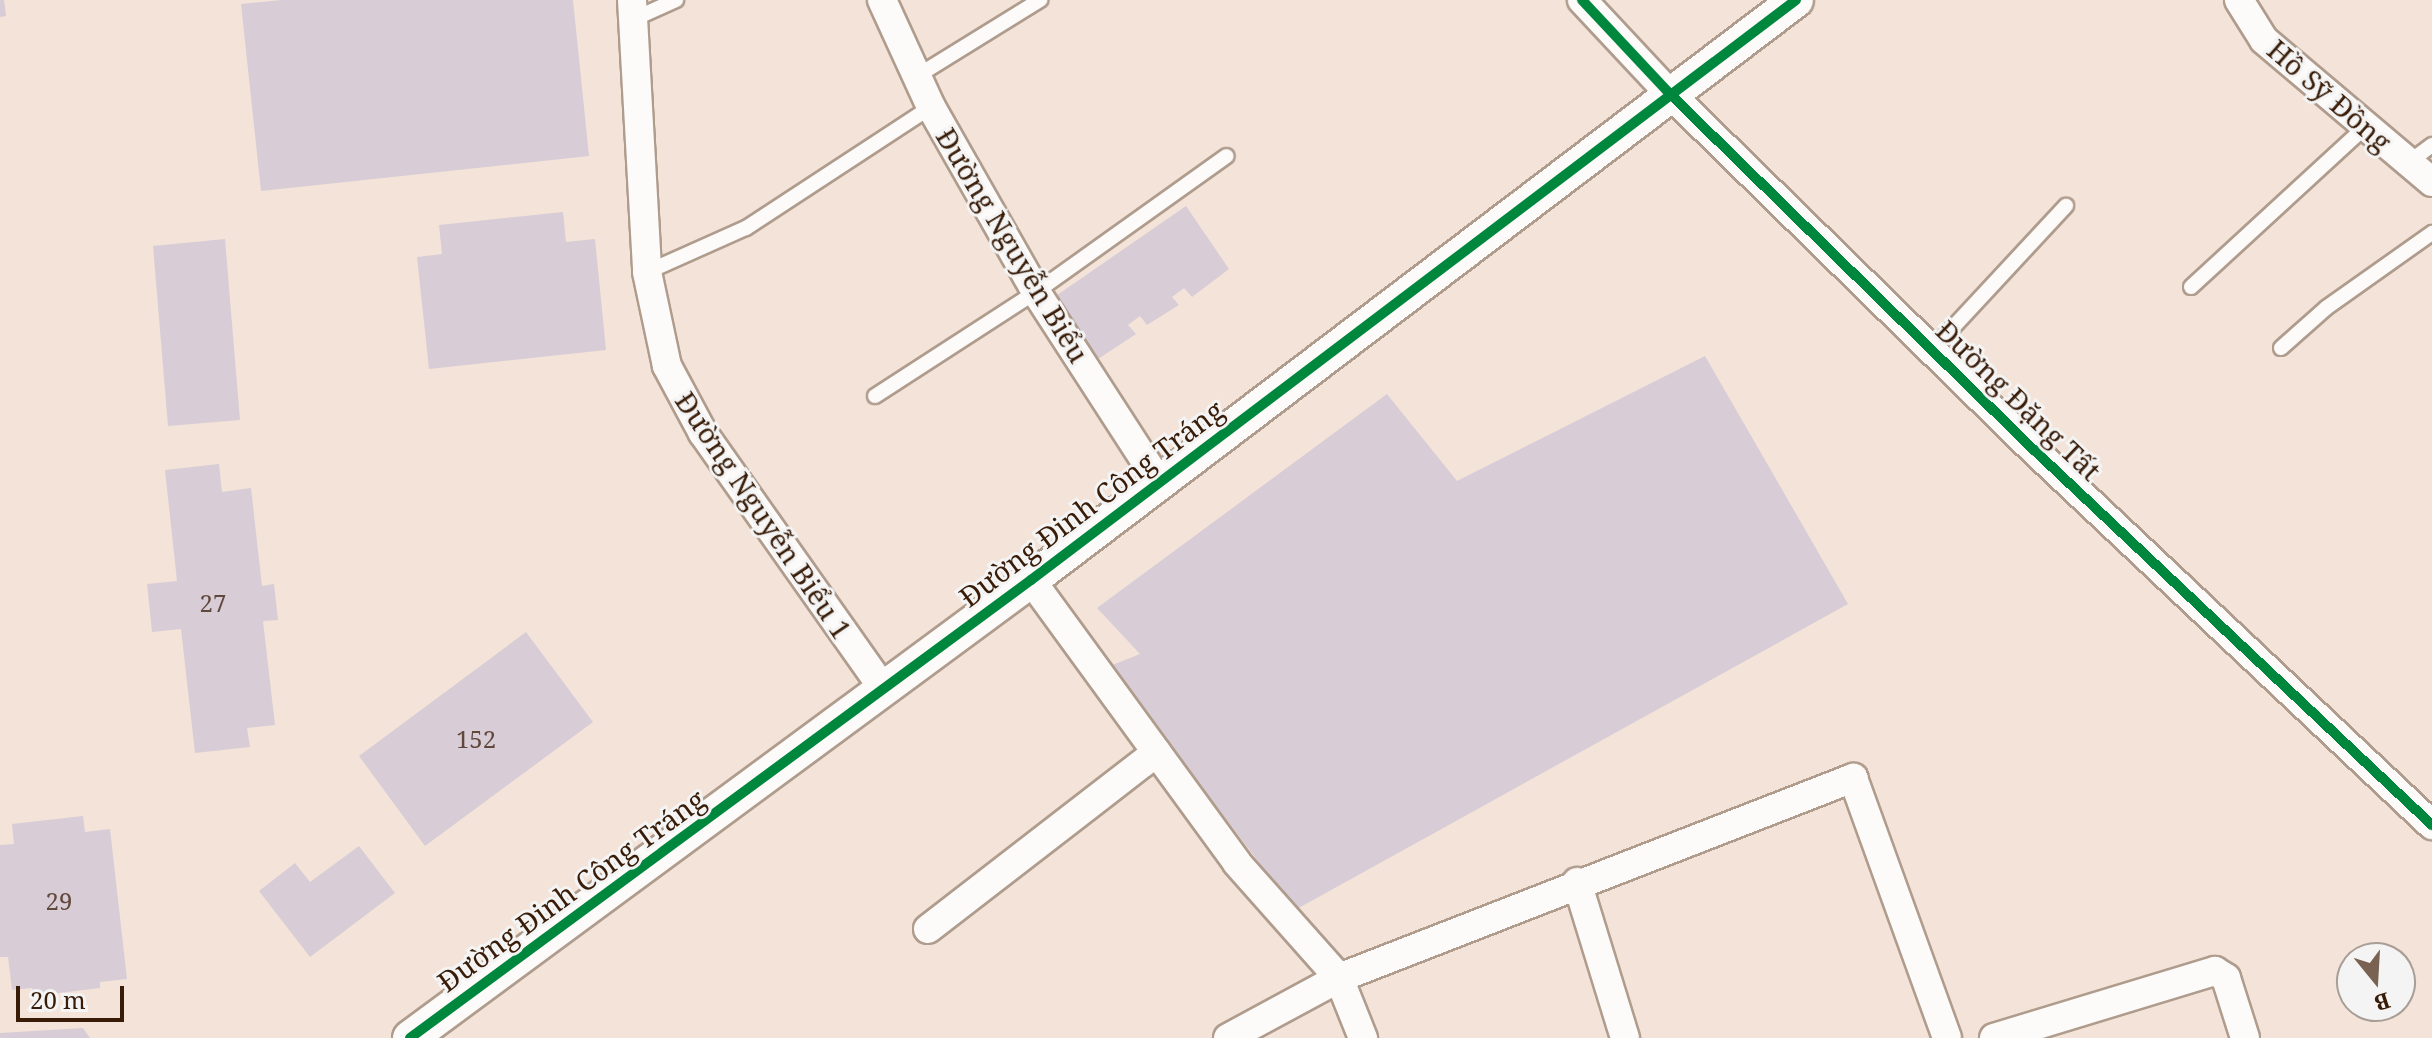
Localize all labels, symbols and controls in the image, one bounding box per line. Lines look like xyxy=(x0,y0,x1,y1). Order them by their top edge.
street label: Hồ Sỹ Đồng xyxy=(2261,32,2399,158)
street label: Đường Nguyễn Biểu xyxy=(930,122,1096,368)
street label: Đường Đặng Tất xyxy=(1930,313,2108,487)
street label: Đường Nguyễn Biểu 1 xyxy=(669,385,859,645)
street label: Đường Đinh Công Tráng xyxy=(952,393,1230,613)
house number: 27 xyxy=(200,589,226,617)
house number: 152 xyxy=(456,725,496,753)
street label: Đường Đinh Công Tráng xyxy=(431,782,711,998)
house number: 29 xyxy=(46,887,72,915)
north arrow xyxy=(2336,942,2416,1022)
scale bar xyxy=(20,970,128,1020)
text: 20 m xyxy=(30,983,86,1016)
text: B xyxy=(2371,986,2394,1019)

